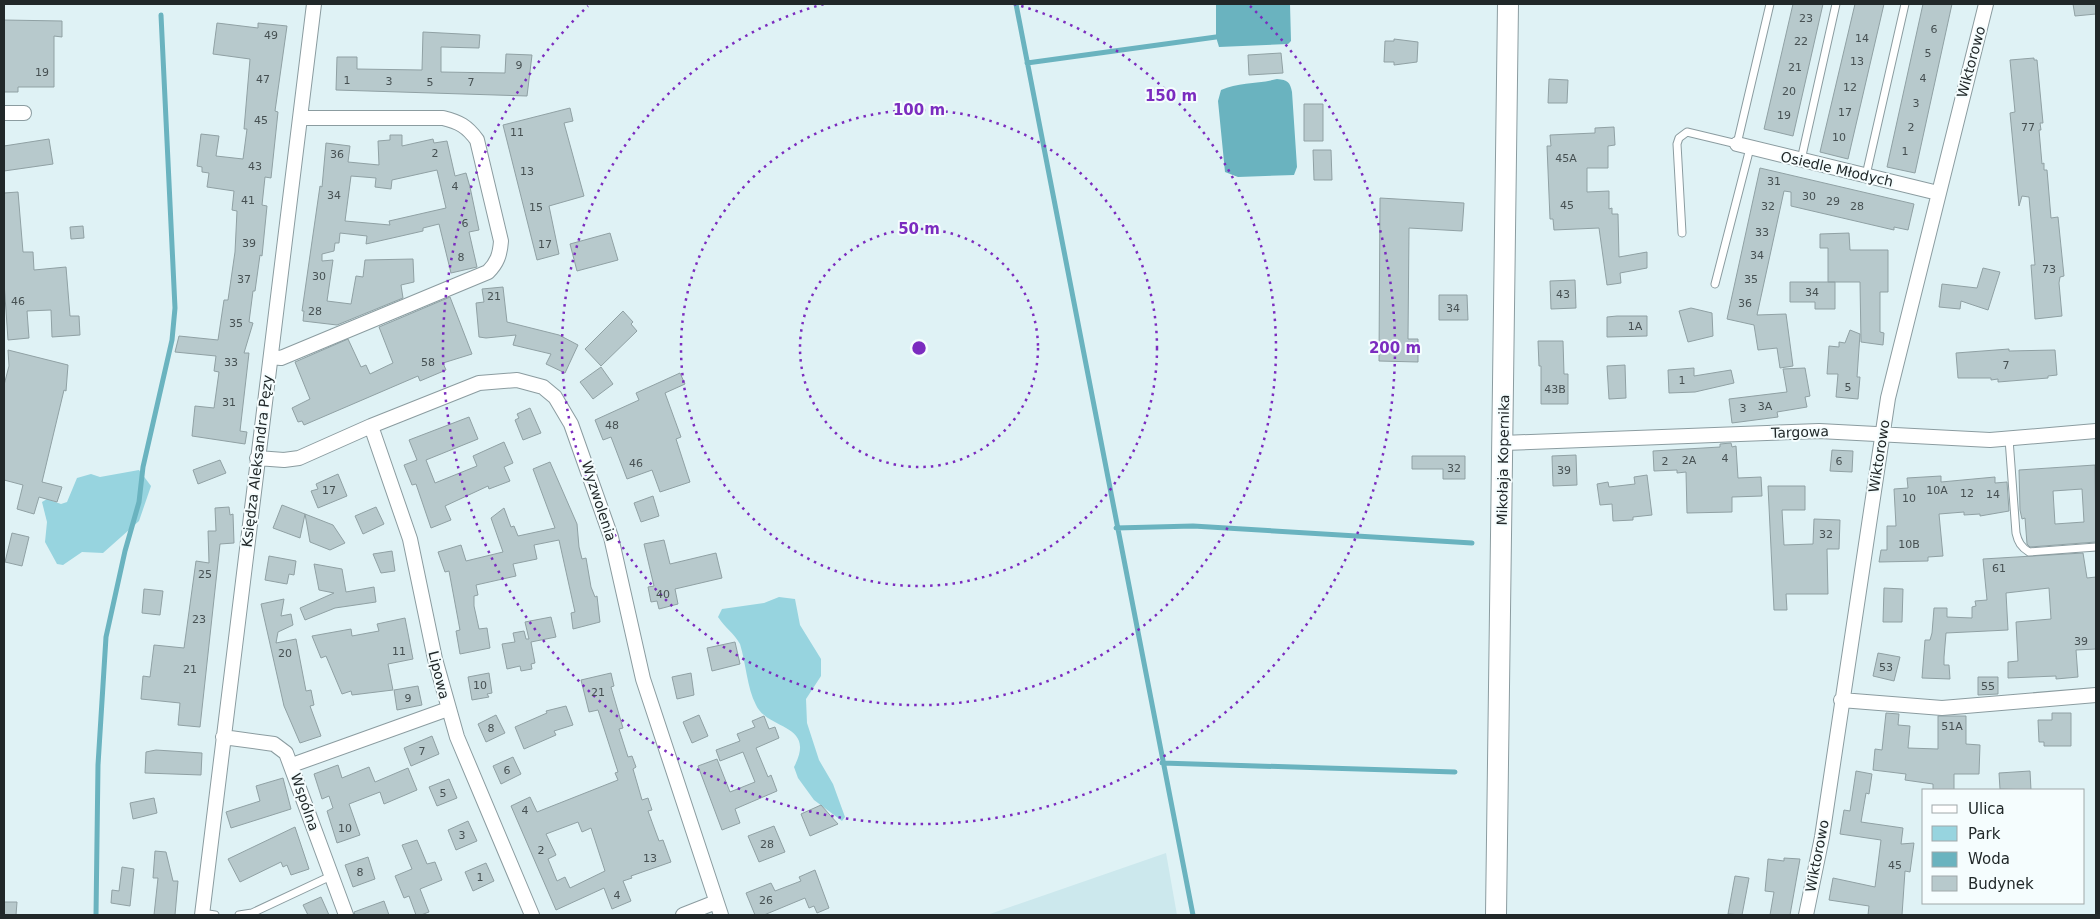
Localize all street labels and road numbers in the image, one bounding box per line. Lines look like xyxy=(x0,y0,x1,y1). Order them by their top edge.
street label: Wiktorowo xyxy=(1954,24,1988,100)
street label: Osiedle Młodych xyxy=(1779,148,1895,190)
street label: Księdza Aleksandra Pęzy xyxy=(238,374,276,548)
street label: Mikołaja Kopernika xyxy=(1494,394,1512,526)
street label: Wiktorowo xyxy=(1865,418,1893,494)
street label: Targowa xyxy=(1770,423,1829,441)
street label: Wyzwolenia xyxy=(579,459,619,543)
street label: Lipowa xyxy=(425,649,453,701)
street label: Wspólna xyxy=(288,771,322,833)
street label: Wiktorowo xyxy=(1802,818,1832,894)

